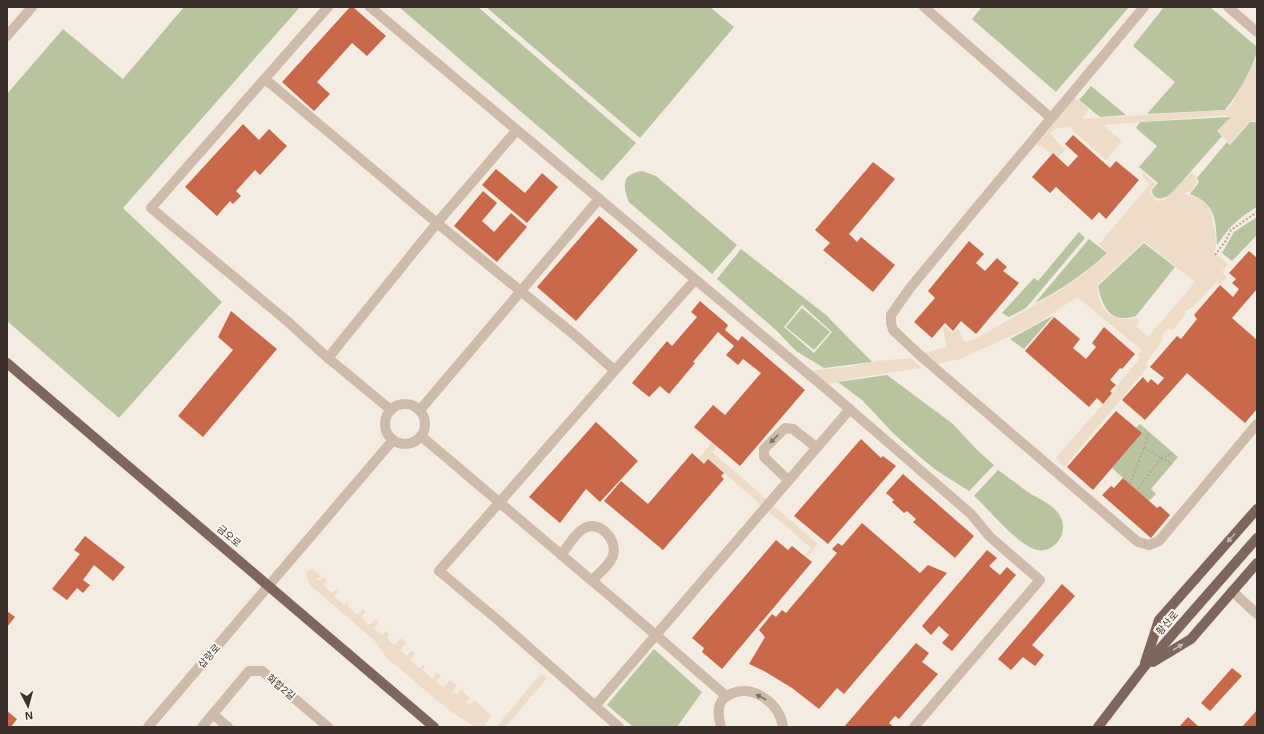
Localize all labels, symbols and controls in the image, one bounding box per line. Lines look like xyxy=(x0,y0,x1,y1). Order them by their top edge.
one-way arrow xyxy=(769,434,779,444)
street label: 금오로 xyxy=(215,523,243,549)
one-way arrow xyxy=(1227,534,1236,543)
street label: 황산로 xyxy=(1154,609,1180,637)
street label: 삽량로 xyxy=(196,642,222,670)
one-way arrow xyxy=(1172,643,1184,650)
street label: 화합2길 xyxy=(265,672,297,702)
north arrow xyxy=(8,686,48,726)
one-way arrow xyxy=(755,693,767,700)
text: N xyxy=(24,710,34,722)

